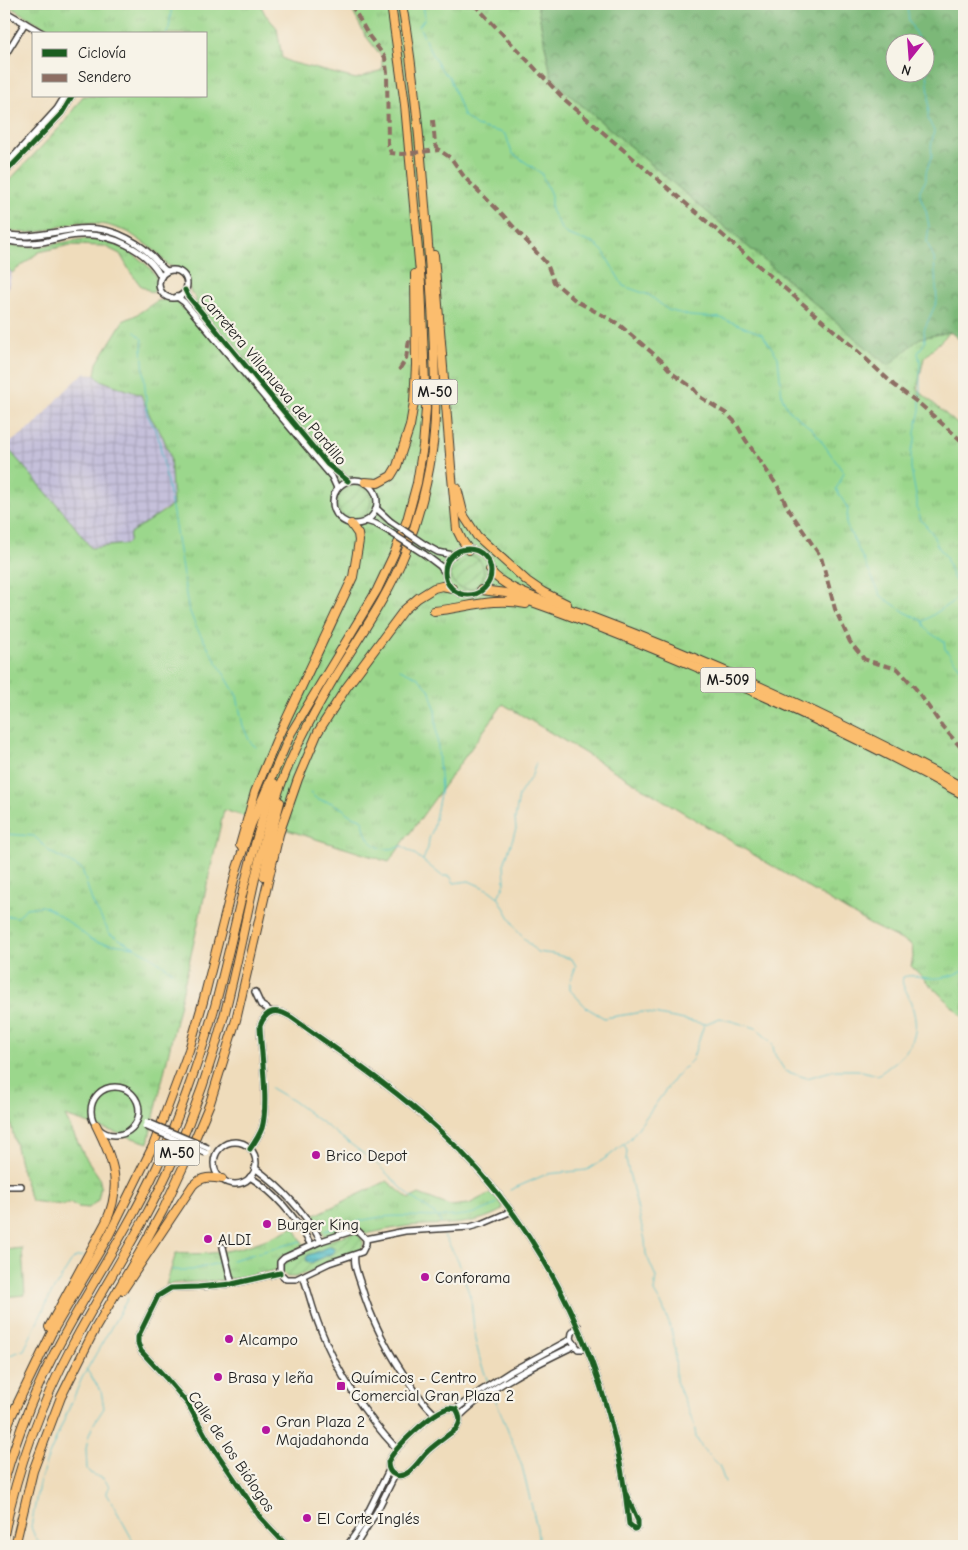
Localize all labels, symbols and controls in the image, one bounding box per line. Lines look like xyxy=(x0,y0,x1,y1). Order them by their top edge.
legend xyxy=(32,32,208,98)
north arrow xyxy=(886,32,936,82)
text: Ciclovía xyxy=(78,44,126,62)
text: N xyxy=(899,60,913,79)
text: Sendero xyxy=(78,68,131,86)
street label: Carretera Villanueva del Pardillo xyxy=(196,290,350,469)
road number: M-50 xyxy=(412,380,458,404)
road number: M-509 xyxy=(700,668,756,692)
road number: M-50 xyxy=(154,1140,200,1166)
place label: Brico Depot xyxy=(326,1147,407,1165)
marker: Brico Depot xyxy=(310,1149,322,1161)
place label: Burger King xyxy=(277,1216,359,1234)
marker: Burger King xyxy=(261,1218,273,1230)
place label: ALDI xyxy=(218,1231,251,1249)
marker: ALDI xyxy=(202,1233,214,1245)
place label: Conforama xyxy=(435,1269,511,1287)
marker: Conforama xyxy=(419,1271,431,1283)
place label: Alcampo xyxy=(239,1331,298,1349)
marker: Alcampo xyxy=(223,1333,235,1345)
place label: Brasa y leña xyxy=(228,1369,314,1387)
place label: Químicos - Centro Comercial Gran Plaza 2 xyxy=(351,1369,514,1405)
marker: Brasa y leña xyxy=(212,1371,224,1383)
marker: Químicos - Centro Comercial Gran Plaza 2 xyxy=(335,1380,347,1392)
street label: Calle de los Biólogos xyxy=(184,1388,278,1516)
place label: Gran Plaza 2 Majadahonda xyxy=(276,1413,369,1449)
marker: Gran Plaza 2 Majadahonda xyxy=(260,1424,272,1436)
place label: El Corte Inglés xyxy=(317,1510,420,1528)
marker: El Corte Inglés xyxy=(301,1512,313,1524)

